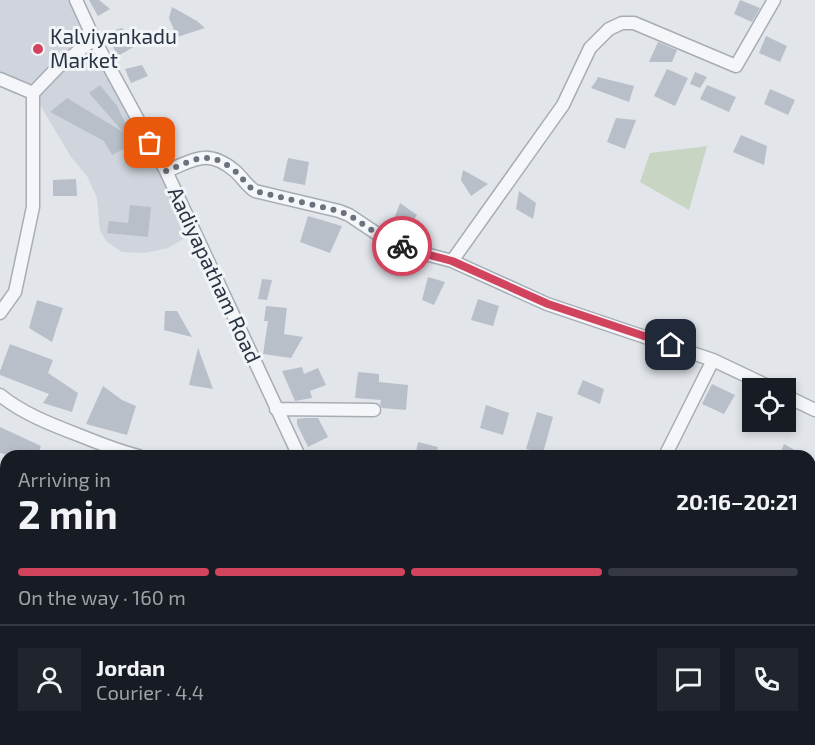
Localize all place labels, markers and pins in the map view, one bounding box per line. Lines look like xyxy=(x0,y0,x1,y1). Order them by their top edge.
place label: Kalviyankadu Market xyxy=(50,23,177,72)
marker: Kalviyankadu Market xyxy=(31,42,45,56)
pin xyxy=(124,117,175,168)
pin xyxy=(645,319,696,370)

